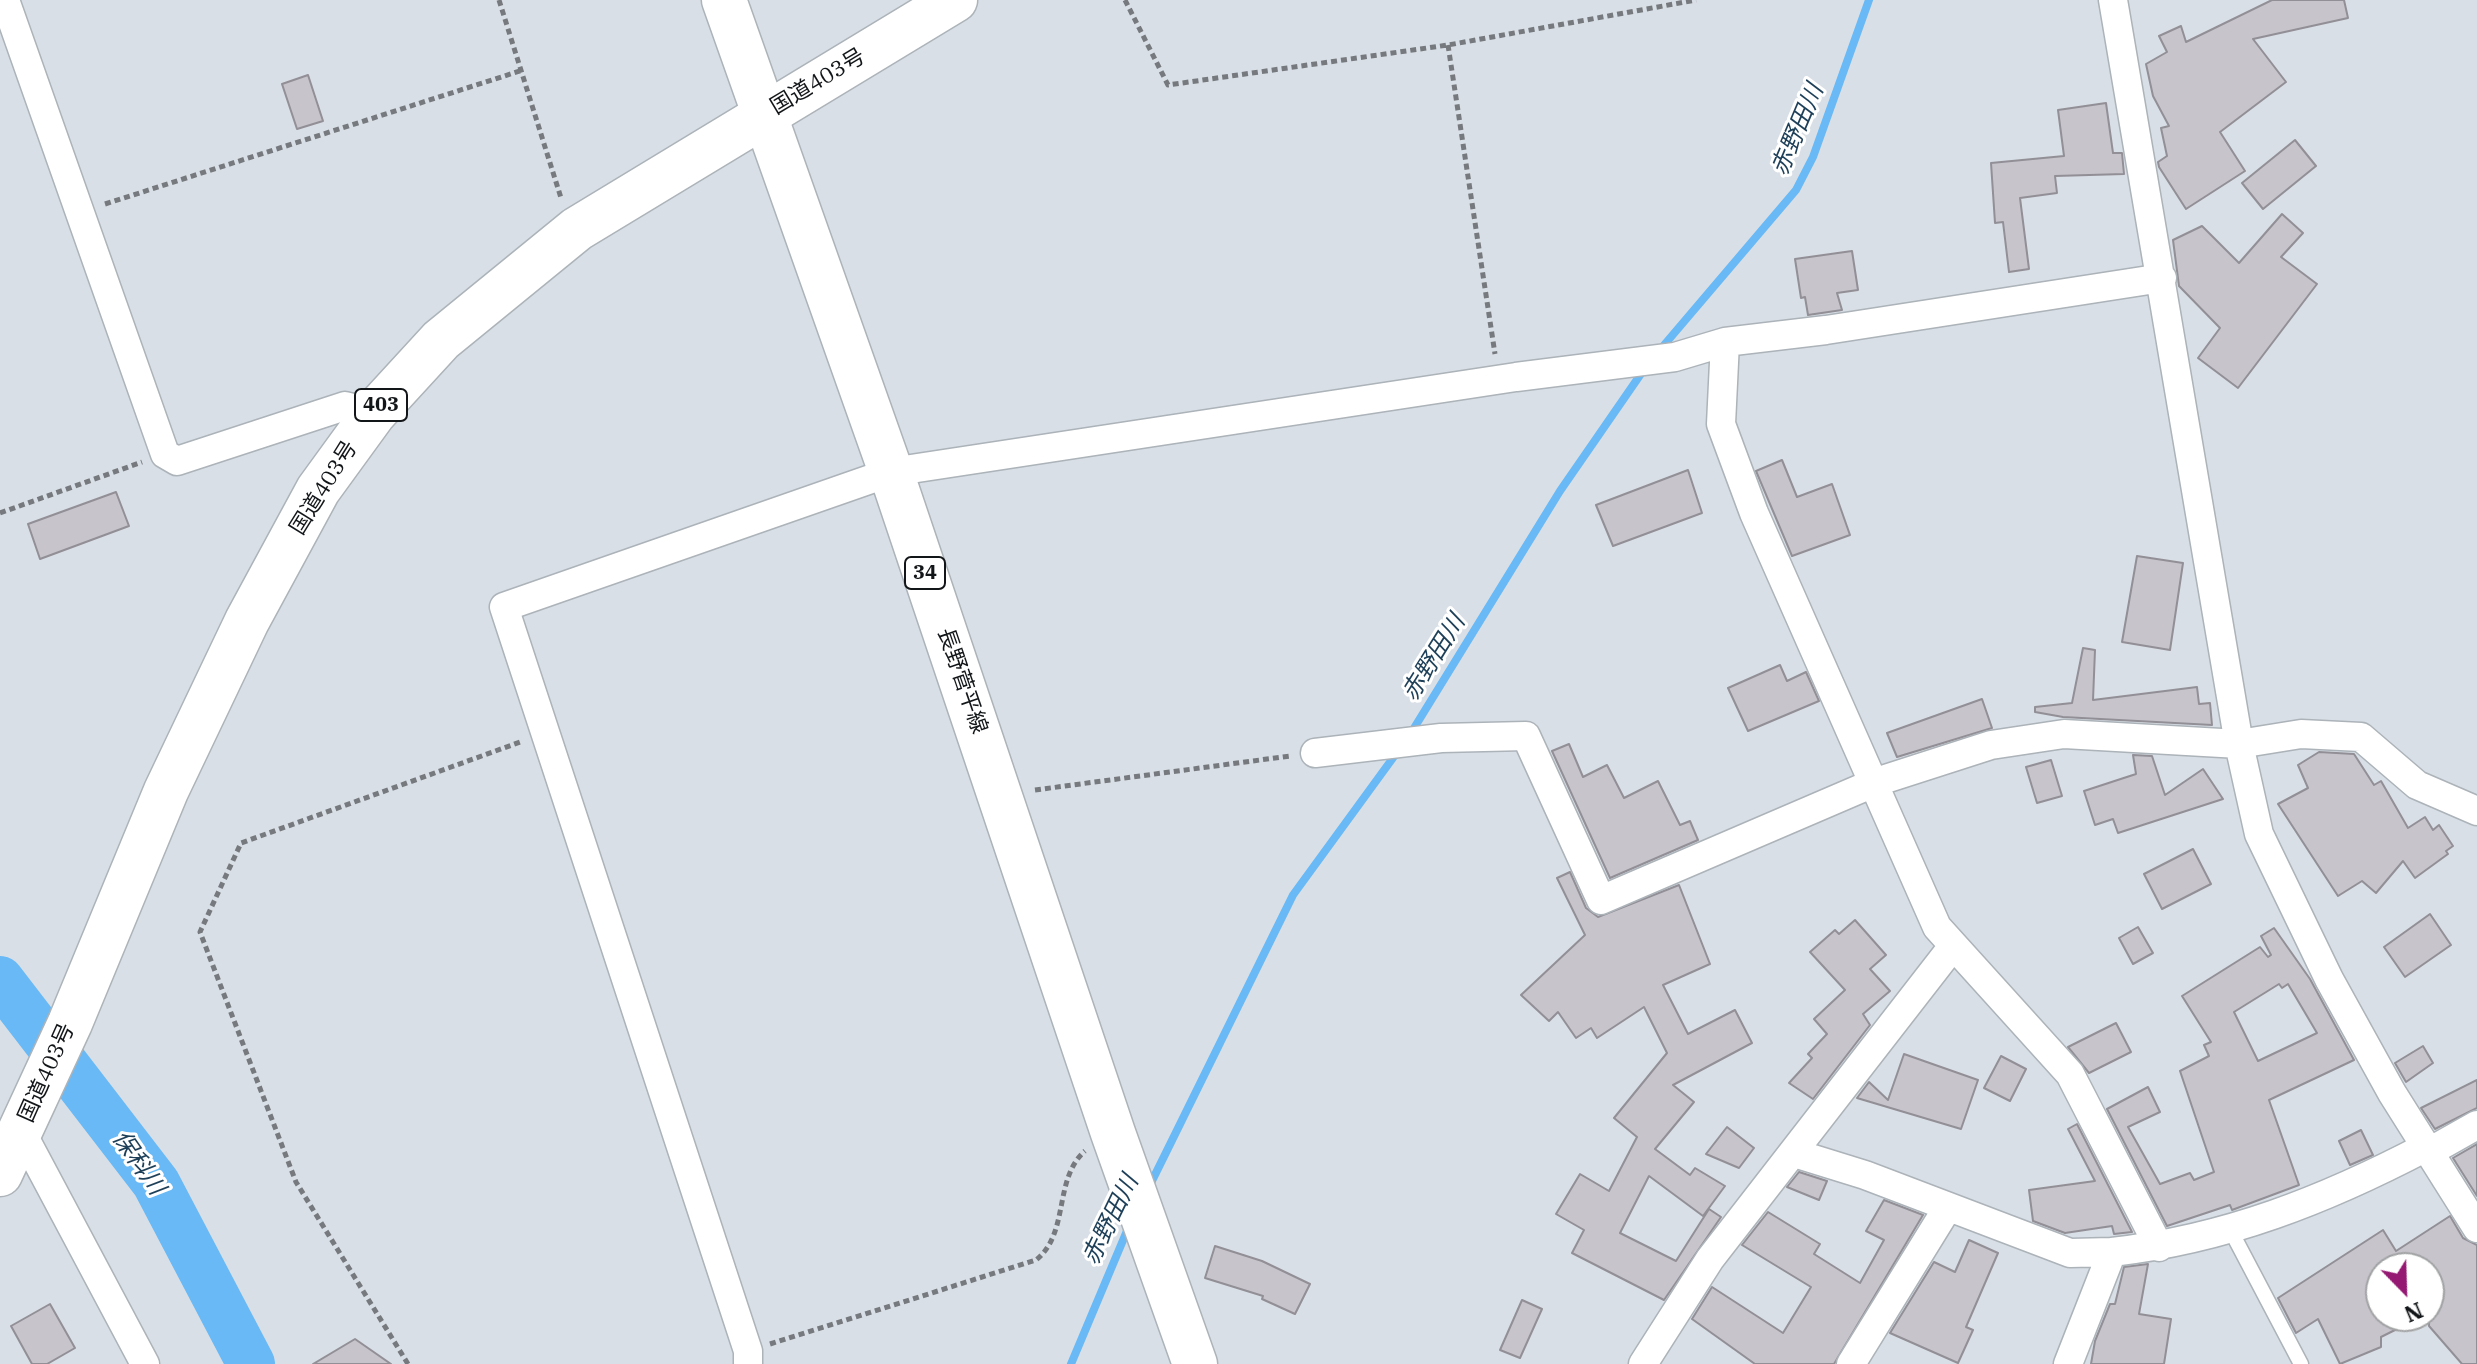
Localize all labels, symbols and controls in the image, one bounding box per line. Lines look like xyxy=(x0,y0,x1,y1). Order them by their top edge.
street label: 国道403号 xyxy=(766,43,870,121)
water label: 赤野田川 xyxy=(1766,80,1830,180)
road number: 403 xyxy=(355,389,407,421)
street label: 国道403号 xyxy=(285,436,363,540)
road number: 34 xyxy=(905,557,945,589)
water label: 赤野田川 xyxy=(1396,610,1472,706)
street label: 長野菅平線 xyxy=(932,625,992,737)
street label: 国道403号 xyxy=(13,1019,81,1127)
water label: 保科川 xyxy=(106,1125,170,1201)
water label: 赤野田川 xyxy=(1077,1171,1145,1269)
north arrow xyxy=(2365,1252,2445,1332)
text: N xyxy=(2400,1296,2427,1329)

